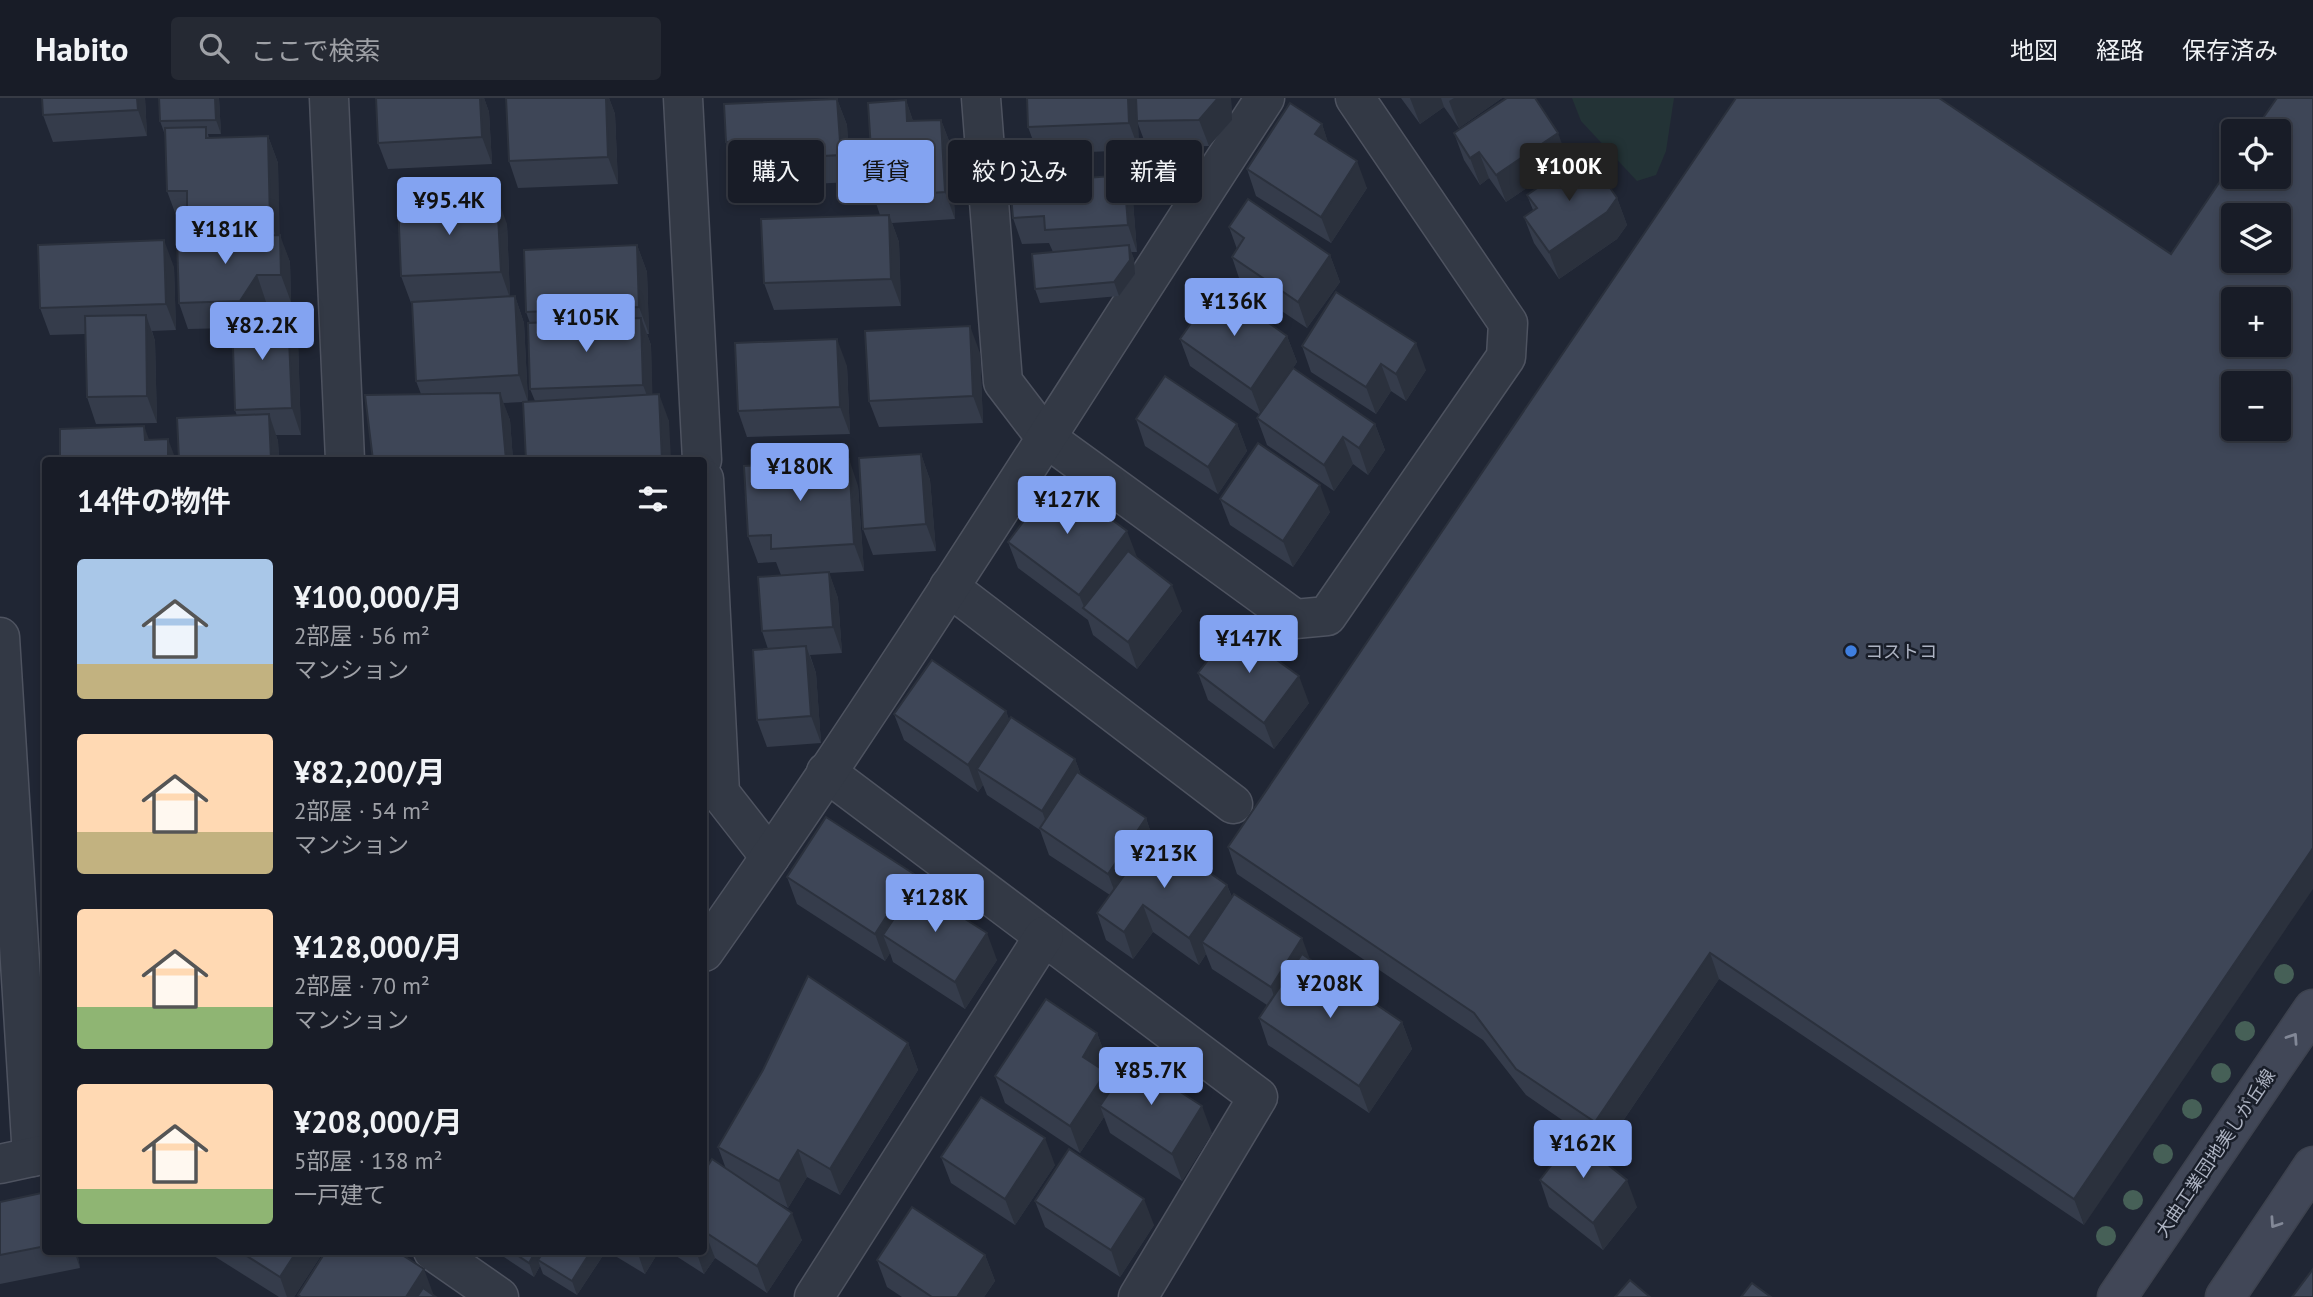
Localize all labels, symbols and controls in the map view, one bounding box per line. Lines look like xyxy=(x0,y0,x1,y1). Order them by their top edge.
search box xyxy=(171,17,661,80)
text: Habito xyxy=(35,27,129,70)
icon: search xyxy=(195,29,233,67)
text: ここで検索 xyxy=(251,34,381,67)
text: 地図 xyxy=(2010,35,2058,66)
text: 経路 xyxy=(2096,35,2144,66)
text: 保存済み xyxy=(2182,35,2278,66)
map controls xyxy=(2221,119,2291,441)
button: locate xyxy=(2221,119,2291,189)
chip: 購入 xyxy=(728,140,824,203)
chip: 賃貸 xyxy=(838,140,934,203)
chip: 絞り込み xyxy=(948,140,1092,203)
chip: 新着 xyxy=(1106,140,1202,203)
pin: ¥100K xyxy=(1520,144,1618,203)
text: ¥100K xyxy=(1536,151,1602,180)
pin: ¥95.4K xyxy=(392,178,506,237)
text: ¥95.4K xyxy=(413,185,485,214)
button: layers xyxy=(2221,203,2291,273)
pin: ¥181K xyxy=(176,206,274,266)
text: ¥181K xyxy=(192,214,258,243)
pin: ¥136K xyxy=(1185,278,1283,338)
text: ¥136K xyxy=(1201,286,1267,315)
button: + xyxy=(2221,287,2291,357)
pin: ¥105K xyxy=(537,294,635,354)
pin: ¥82.2K xyxy=(205,302,319,362)
text: ¥105K xyxy=(553,302,619,331)
text: ¥82.2K xyxy=(226,310,298,339)
button: − xyxy=(2221,371,2291,441)
pin: ¥180K xyxy=(751,444,849,503)
text: ¥180K xyxy=(767,451,833,480)
pin: ¥127K xyxy=(1018,476,1116,536)
icon: filters xyxy=(634,480,672,518)
text: 14件の物件 xyxy=(77,481,231,520)
text: ¥127K xyxy=(1034,484,1100,513)
text: ¥100,000/月 xyxy=(294,577,463,616)
icon: home xyxy=(133,587,217,671)
pin: ¥147K xyxy=(1200,616,1298,675)
text: 2部屋 · 56 m² xyxy=(294,621,430,650)
text: ¥147K xyxy=(1216,623,1282,652)
place label: コストコ xyxy=(1865,640,1937,663)
marker: コストコ xyxy=(1843,643,1859,659)
text: マンション xyxy=(294,655,409,684)
text: ¥82,200/月 xyxy=(294,752,446,791)
icon: home xyxy=(133,762,217,846)
text: 2部屋 · 54 m² xyxy=(294,796,430,825)
text: マンション xyxy=(294,830,409,859)
pin: ¥213K xyxy=(1115,830,1213,890)
text: ¥213K xyxy=(1131,838,1197,867)
pin: ¥128K xyxy=(886,874,984,934)
text: ¥128K xyxy=(902,882,968,911)
text: ¥128,000/月 xyxy=(294,927,463,966)
icon: home xyxy=(133,937,217,1021)
pin: ¥208K xyxy=(1281,960,1379,1020)
text: ¥208K xyxy=(1297,968,1363,997)
text: 2部屋 · 70 m² xyxy=(294,971,430,1000)
text: マンション xyxy=(294,1005,409,1034)
one-way arrow xyxy=(2285,1033,2297,1046)
pin: ¥85.7K xyxy=(1094,1048,1208,1107)
text: ¥85.7K xyxy=(1115,1055,1187,1084)
street label: 大曲工業団地美しが丘線 xyxy=(2150,1064,2280,1242)
text: ¥208,000/月 xyxy=(294,1102,463,1141)
icon: home xyxy=(133,1112,217,1196)
pin: ¥162K xyxy=(1534,1121,1632,1180)
text: ¥162K xyxy=(1550,1128,1616,1157)
text: 5部屋 · 138 m² xyxy=(294,1146,442,1175)
text: 一戸建て xyxy=(294,1180,386,1209)
one-way arrow xyxy=(2270,1215,2283,1228)

